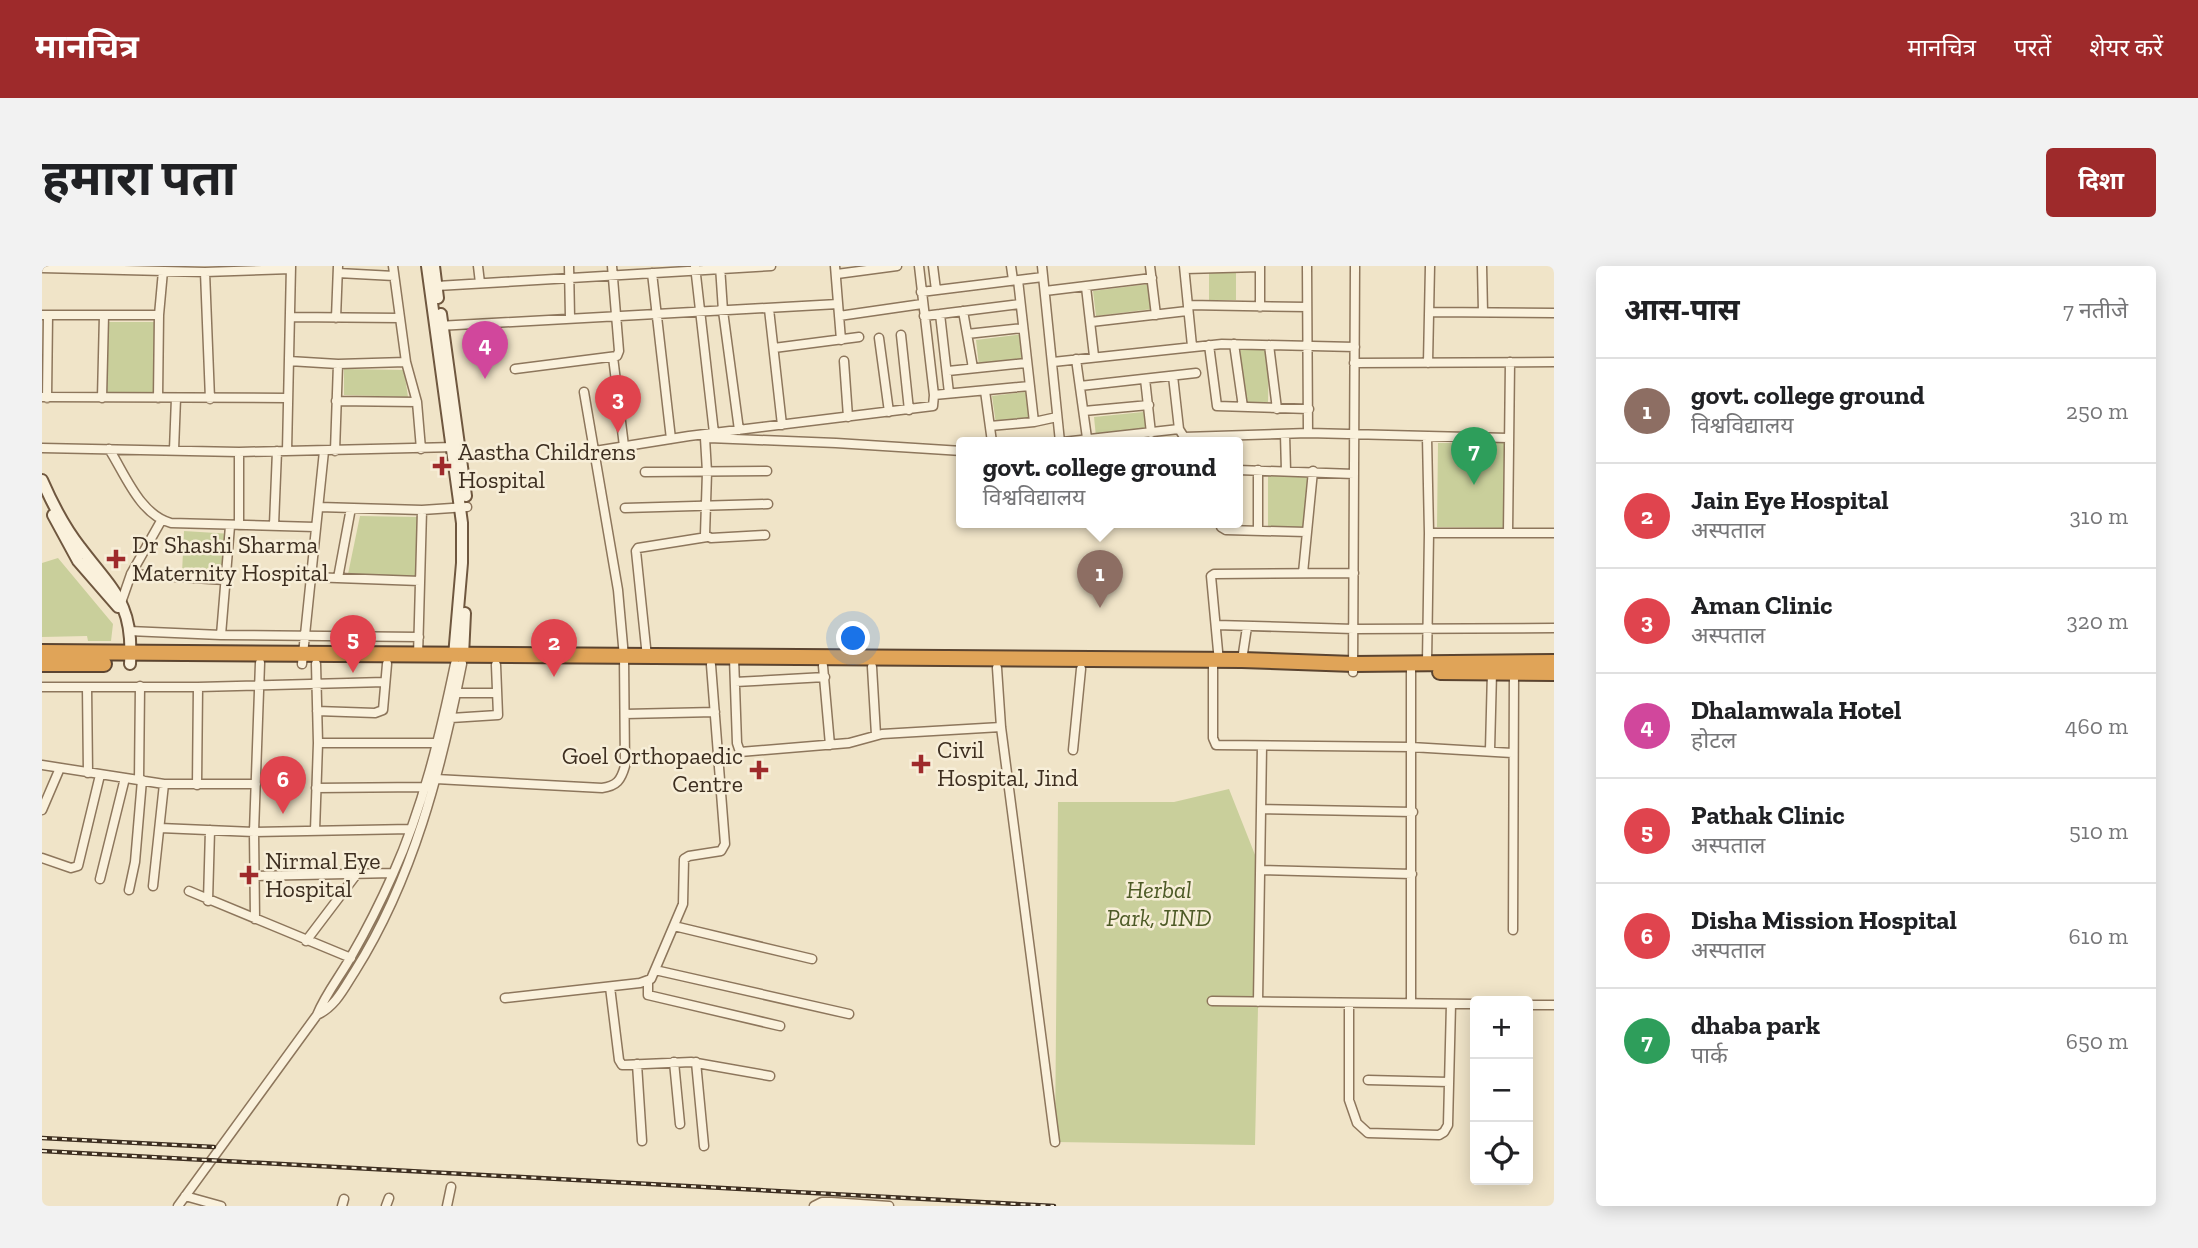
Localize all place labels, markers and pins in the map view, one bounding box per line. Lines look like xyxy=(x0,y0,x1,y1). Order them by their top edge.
pin: 4 xyxy=(462,321,508,379)
pin: 3 xyxy=(595,375,641,433)
pin: 7 xyxy=(1451,427,1497,485)
place label: Aastha Childrens Hospital xyxy=(458,437,636,494)
marker: Aastha Childrens Hospital xyxy=(432,456,452,476)
place label: Dr Shashi Sharma Maternity Hospital xyxy=(132,530,329,587)
marker: Dr Shashi Sharma Maternity Hospital xyxy=(106,549,126,569)
pin: 1 xyxy=(1077,550,1123,608)
pin: 5 xyxy=(330,615,376,673)
pin: 2 xyxy=(531,619,577,677)
place label: Civil Hospital, Jind xyxy=(937,735,1078,792)
place label: Goel Orthopaedic Centre xyxy=(562,741,743,798)
marker: Civil Hospital, Jind xyxy=(911,754,931,774)
pin: 6 xyxy=(260,756,306,814)
marker: Goel Orthopaedic Centre xyxy=(749,760,769,780)
place label: Nirmal Eye Hospital xyxy=(265,846,381,903)
marker: Nirmal Eye Hospital xyxy=(239,865,259,885)

